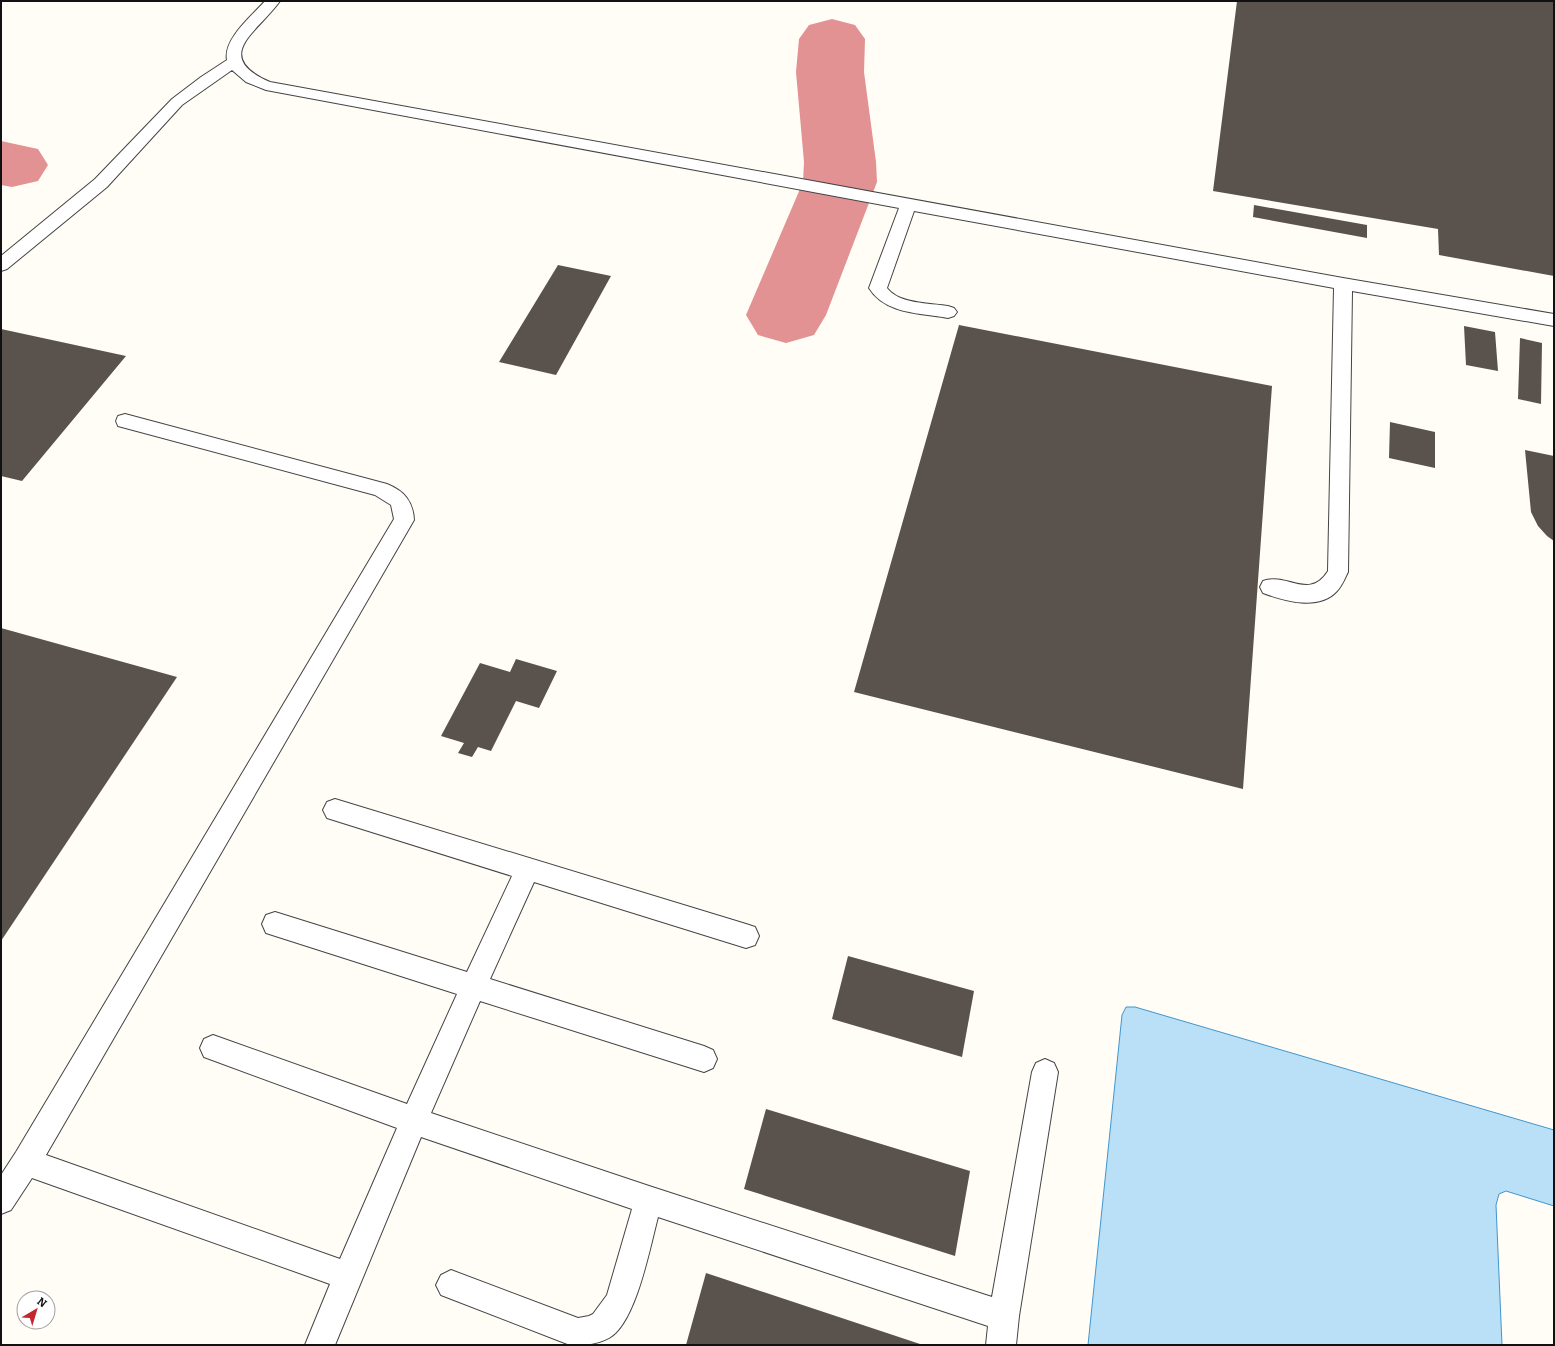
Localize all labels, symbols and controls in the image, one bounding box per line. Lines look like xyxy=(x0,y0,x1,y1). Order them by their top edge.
north arrow xyxy=(16,1290,56,1330)
text: N xyxy=(34,1295,50,1311)

